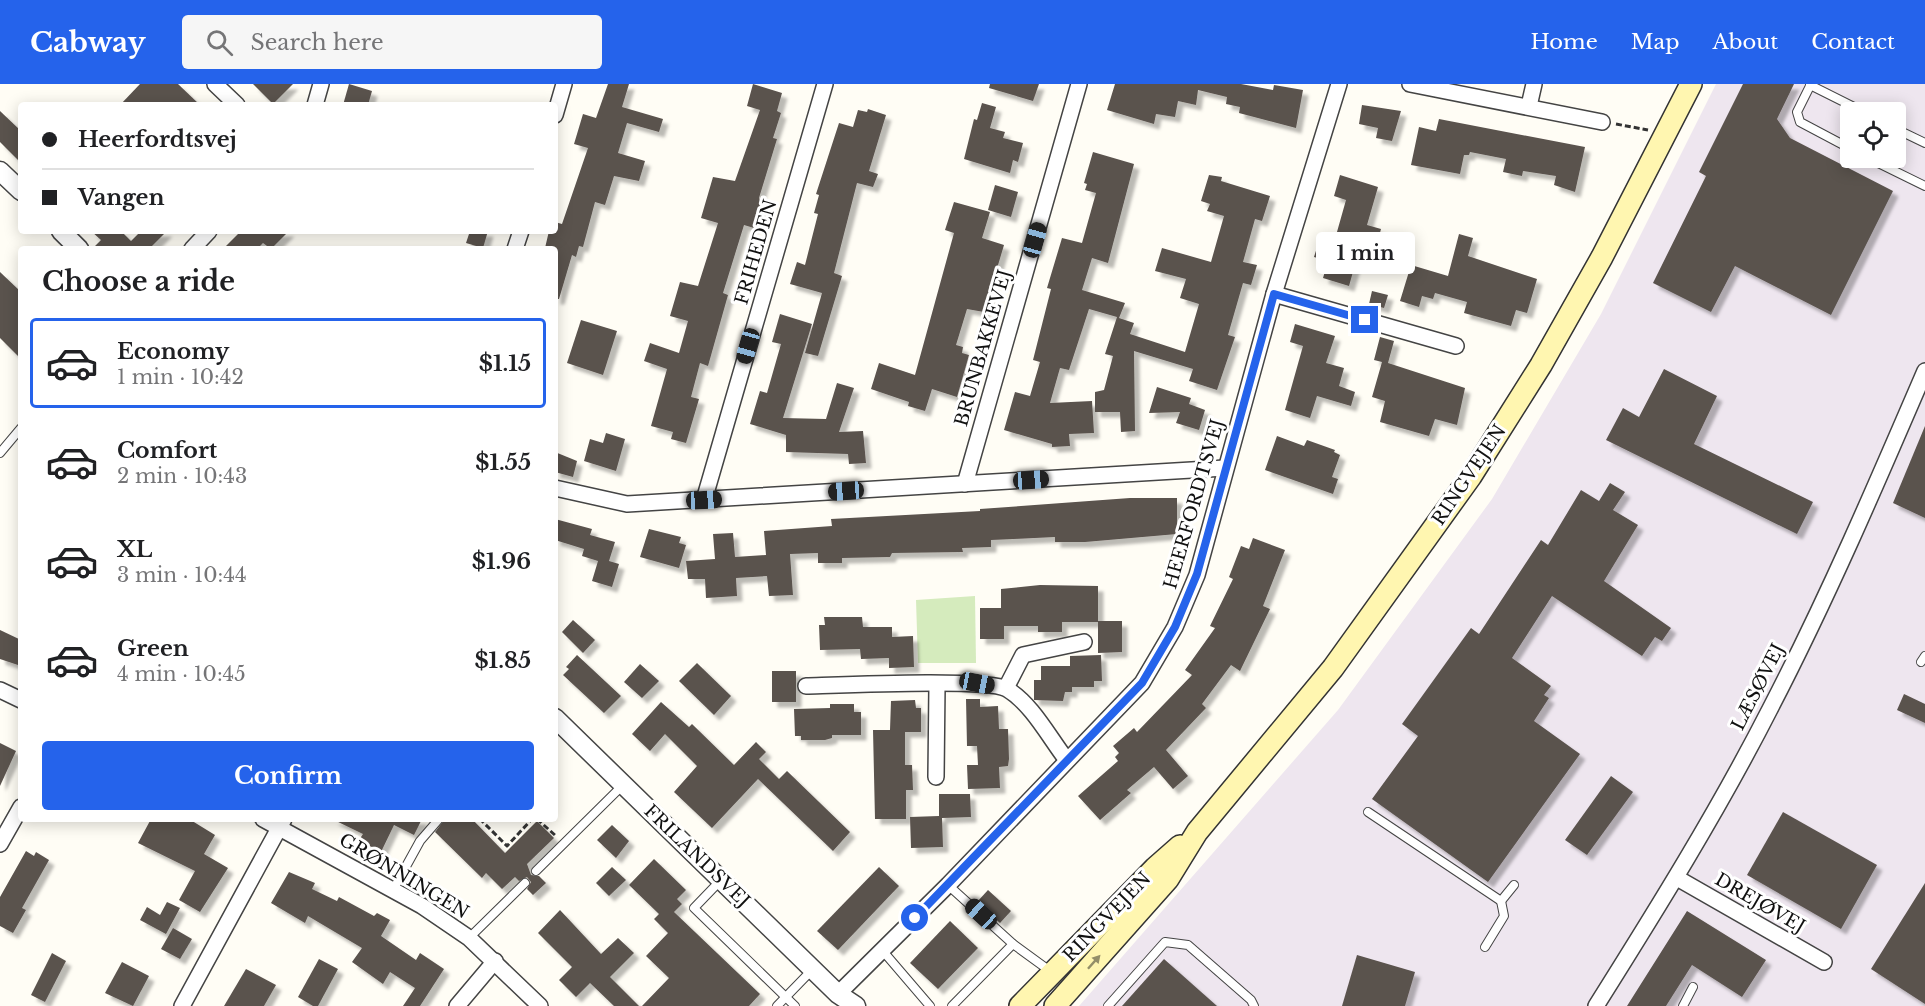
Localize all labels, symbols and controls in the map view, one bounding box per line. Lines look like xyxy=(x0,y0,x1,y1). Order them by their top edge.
search box xyxy=(182,15,602,69)
text: Cabway xyxy=(30,25,146,60)
icon: search xyxy=(203,26,236,59)
text: Search here xyxy=(251,29,384,56)
text: Home xyxy=(1531,29,1598,55)
text: Map xyxy=(1631,29,1679,55)
text: About xyxy=(1712,29,1778,55)
text: Contact xyxy=(1811,29,1895,55)
map controls xyxy=(1840,102,1906,168)
button: locate xyxy=(1840,102,1906,168)
text: Heerfordtsvej xyxy=(78,126,237,153)
text: Vangen xyxy=(78,184,164,211)
street label: FRIHEDEN xyxy=(730,197,782,307)
car xyxy=(1021,220,1049,260)
callout: 1 min xyxy=(1316,233,1414,275)
text: 1 min xyxy=(1337,241,1394,265)
text: Choose a ride xyxy=(42,265,235,298)
street label: BRUNBAKKEVEJ xyxy=(950,267,1016,429)
route end xyxy=(1351,306,1378,333)
car xyxy=(734,326,762,366)
icon: car xyxy=(45,336,99,390)
text: Economy xyxy=(117,338,229,365)
text: $1.15 xyxy=(479,350,531,377)
text: 1 min · 10:42 xyxy=(117,365,244,389)
street label: HEERFORDTSVEJ xyxy=(1159,416,1229,592)
street label: RINGVEJEN xyxy=(1427,421,1511,529)
icon: car xyxy=(45,435,99,489)
text: Comfort xyxy=(117,437,217,464)
text: $1.55 xyxy=(475,449,531,476)
text: 2 min · 10:43 xyxy=(117,464,247,488)
car xyxy=(1012,470,1050,490)
car xyxy=(827,481,865,501)
car xyxy=(686,490,722,510)
icon: car xyxy=(45,534,99,588)
text: XL xyxy=(117,536,152,563)
text: $1.96 xyxy=(472,548,531,575)
text: 3 min · 10:44 xyxy=(117,563,247,587)
icon: car xyxy=(45,633,99,687)
text: Green xyxy=(117,635,189,662)
street label: LÆSØVEJ xyxy=(1727,640,1789,734)
text: $1.85 xyxy=(474,647,531,674)
text: 4 min · 10:45 xyxy=(117,662,246,686)
car xyxy=(958,671,996,695)
button: Confirm xyxy=(42,741,534,810)
street label: FRILANDSVEJ xyxy=(640,800,754,912)
street label: GRØNNINGEN xyxy=(335,829,473,923)
street label: RINGVEJEN xyxy=(1059,867,1155,967)
street label: DREJØVEJ xyxy=(1711,868,1809,938)
car xyxy=(962,895,1000,933)
route start xyxy=(901,904,928,931)
one-way arrow xyxy=(1087,955,1100,970)

